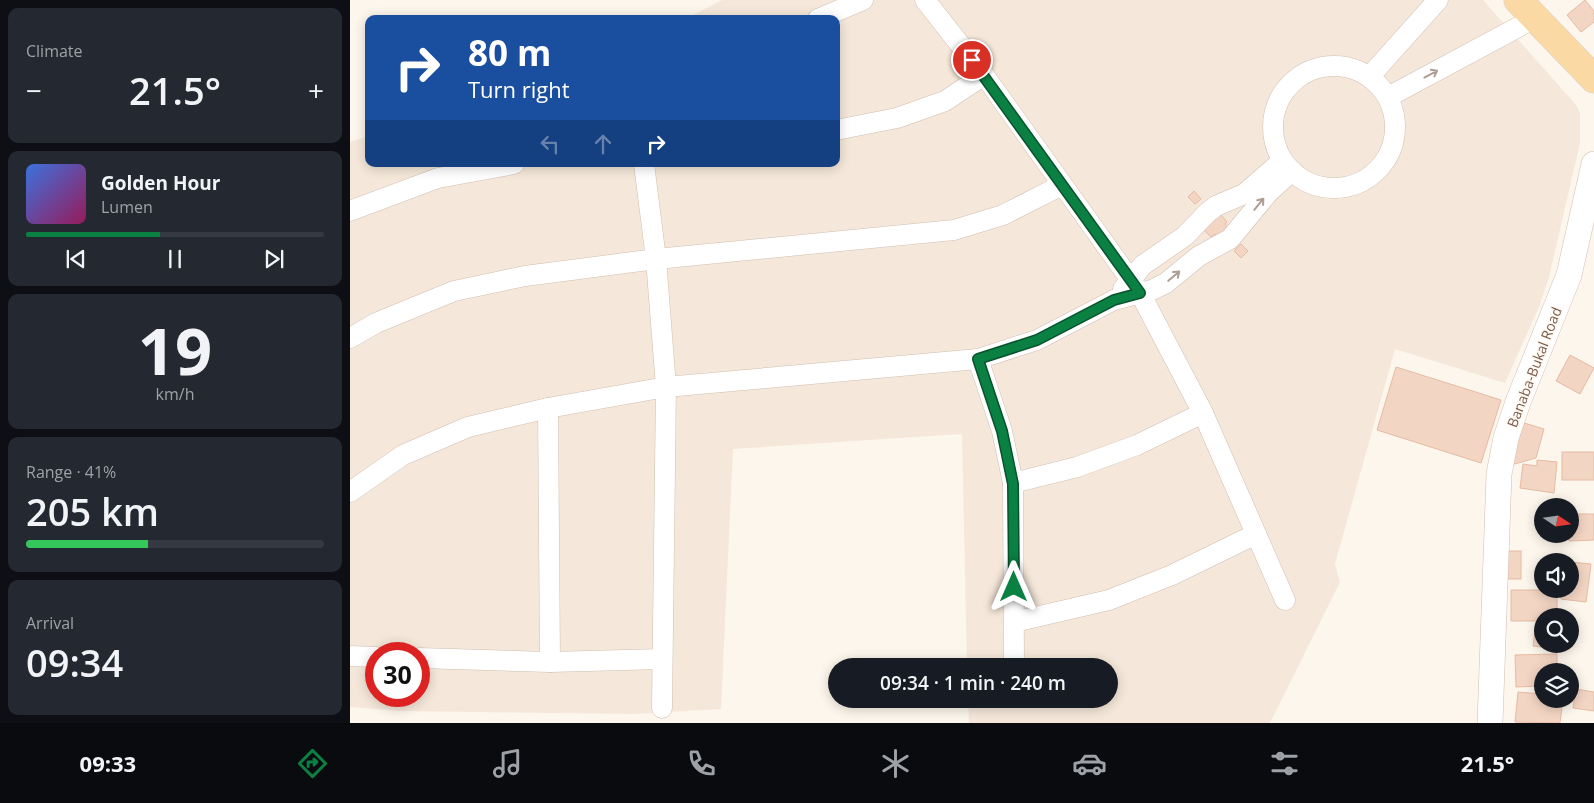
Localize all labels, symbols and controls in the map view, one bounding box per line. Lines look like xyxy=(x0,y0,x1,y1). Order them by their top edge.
text: 80 m xyxy=(468,29,551,76)
icon: right xyxy=(385,35,450,100)
pin xyxy=(951,39,993,81)
text: Climate xyxy=(26,40,83,62)
icon: arrive xyxy=(958,46,986,74)
text: 21.5° xyxy=(129,64,221,116)
one-way arrow xyxy=(1423,69,1438,79)
text: − xyxy=(26,71,42,109)
text: + xyxy=(308,71,324,109)
text: Turn right xyxy=(468,74,570,104)
icon: left xyxy=(536,130,564,158)
icon: ahead xyxy=(589,130,617,158)
icon: right xyxy=(642,130,670,158)
text: Golden Hour xyxy=(101,170,220,196)
text: Lumen xyxy=(101,196,153,218)
one-way arrow xyxy=(1253,197,1265,210)
icon: previous xyxy=(62,245,90,273)
icon: pause xyxy=(161,245,189,273)
icon: next xyxy=(260,245,288,273)
one-way arrow xyxy=(1168,270,1181,281)
street label: Banaba-Bukal Road xyxy=(1502,304,1566,430)
text: 19 xyxy=(138,306,212,394)
text: km/h xyxy=(156,383,194,405)
text: Range · 41% xyxy=(26,461,116,483)
text: 205 km xyxy=(26,485,159,537)
north arrow xyxy=(1534,498,1579,542)
map controls xyxy=(1534,498,1579,708)
button: sound xyxy=(1534,553,1579,598)
position arrow xyxy=(987,560,1039,612)
button: search xyxy=(1534,608,1579,653)
text: Arrival xyxy=(26,612,74,634)
text: 09:34 xyxy=(26,636,123,688)
speed limit sign: 30 xyxy=(365,642,430,707)
button: layers xyxy=(1534,663,1579,708)
text: 09:34 · 1 min · 240 m xyxy=(880,670,1066,696)
icon: directions xyxy=(295,746,330,781)
icon: music xyxy=(490,746,525,781)
icon: phone xyxy=(684,746,719,781)
icon: climate xyxy=(878,746,913,781)
icon: car xyxy=(1072,746,1107,781)
icon: filters xyxy=(1267,746,1302,781)
text: 09:33 xyxy=(80,748,136,778)
text: 21.5° xyxy=(1461,748,1514,778)

